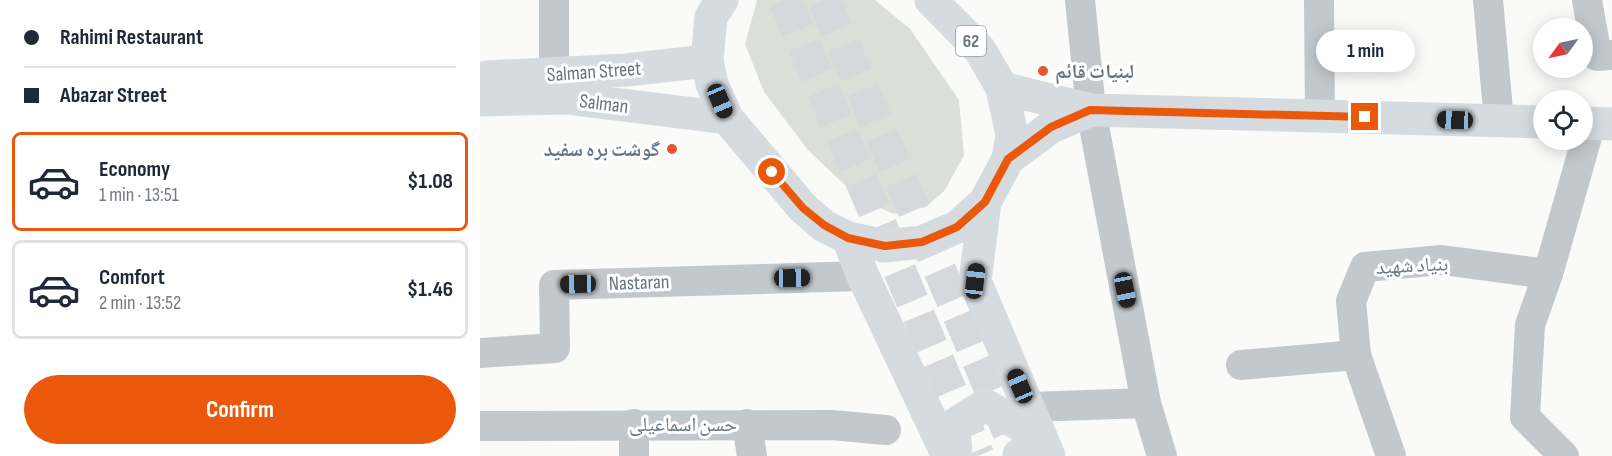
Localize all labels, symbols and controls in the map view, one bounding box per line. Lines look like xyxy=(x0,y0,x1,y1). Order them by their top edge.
north arrow xyxy=(1533,18,1593,78)
map controls xyxy=(1533,18,1593,150)
text: Rahimi Restaurant xyxy=(60,24,203,51)
road number: 62 xyxy=(956,26,986,56)
callout: 1 min xyxy=(1316,30,1414,72)
text: 1 min xyxy=(1347,39,1384,63)
street label: Salman Street xyxy=(546,57,642,87)
place label: لبنیات قائم xyxy=(1055,60,1134,85)
marker: لبنیات قائم xyxy=(1036,64,1050,78)
car xyxy=(705,81,735,121)
text: Abazar Street xyxy=(60,82,167,109)
street label: Salman xyxy=(578,89,630,119)
button: locate xyxy=(1533,90,1593,150)
route end xyxy=(1351,103,1378,130)
car xyxy=(1437,110,1473,130)
place label: گوشت بره سفید xyxy=(544,138,660,162)
marker: گوشت بره سفید xyxy=(665,142,679,156)
icon: car xyxy=(27,155,81,209)
text: Economy xyxy=(99,156,170,183)
route start xyxy=(758,158,785,185)
text: $1.08 xyxy=(407,168,453,195)
text: 1 min · 13:51 xyxy=(99,183,179,207)
street label: بنیاد شهید xyxy=(1375,252,1449,280)
car xyxy=(964,262,986,300)
icon: car xyxy=(27,263,81,317)
text: Comfort xyxy=(99,264,165,291)
car xyxy=(774,269,810,287)
street label: Nastaran xyxy=(608,270,670,296)
car xyxy=(1113,271,1137,309)
car xyxy=(560,275,596,293)
text: $1.46 xyxy=(407,276,453,303)
text: 2 min · 13:52 xyxy=(99,291,181,315)
car xyxy=(1005,366,1035,406)
button: Confirm xyxy=(24,375,456,444)
street label: حسن اسماعیلی xyxy=(629,413,737,437)

